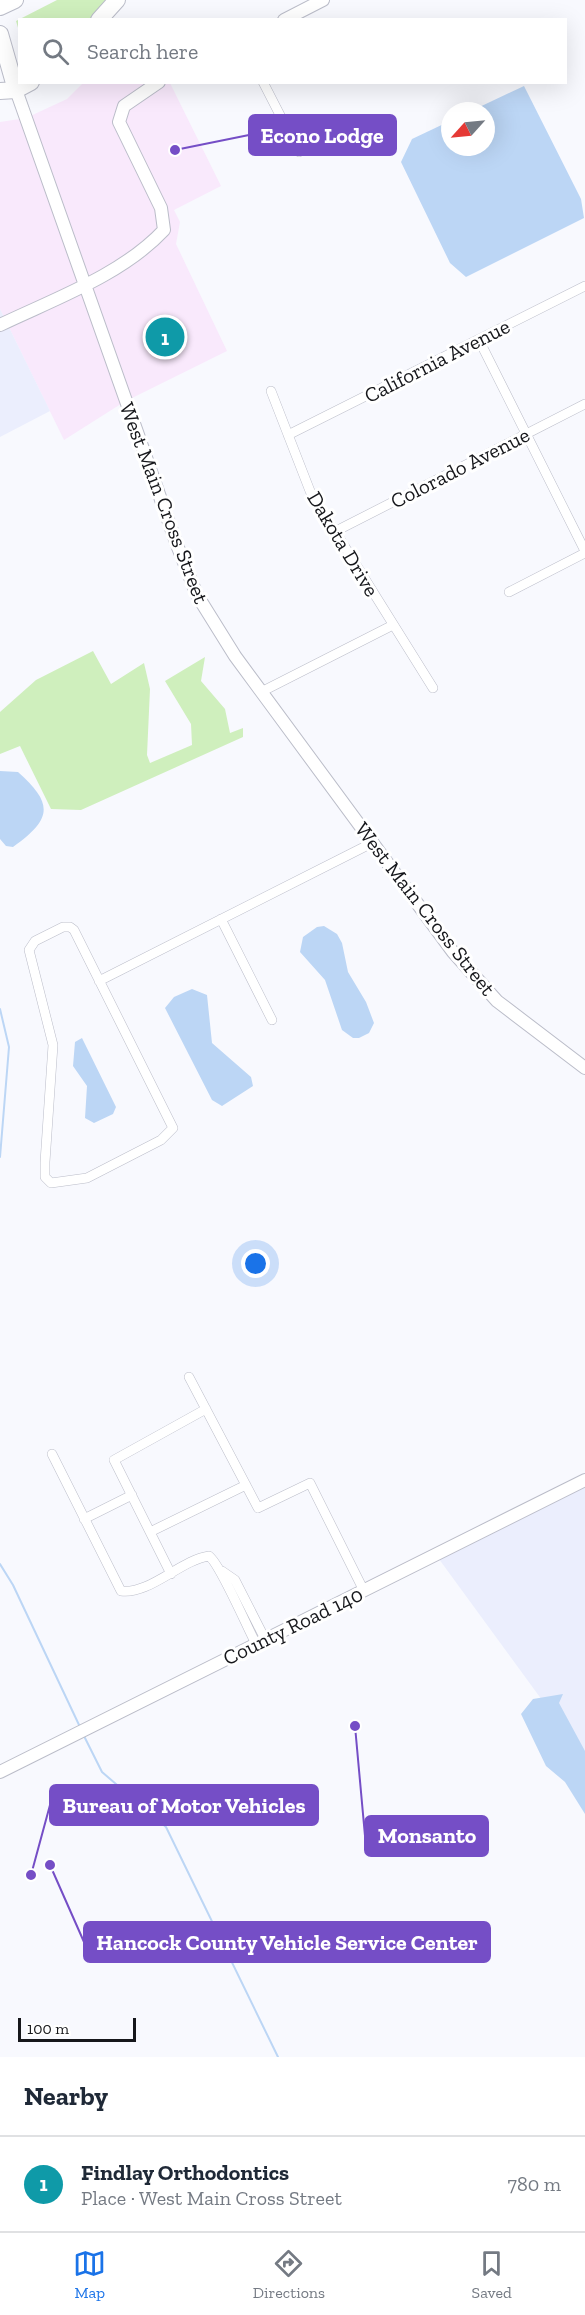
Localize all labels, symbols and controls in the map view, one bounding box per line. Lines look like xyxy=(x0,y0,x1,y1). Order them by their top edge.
search box xyxy=(18,18,567,84)
icon: search xyxy=(39,35,72,68)
text: Search here xyxy=(87,38,198,65)
north arrow xyxy=(441,102,495,156)
callout: Econo Lodge xyxy=(249,115,396,155)
text: Econo Lodge xyxy=(260,122,384,149)
street label: California Avenue xyxy=(360,313,514,408)
pin: 1 xyxy=(146,314,184,360)
street label: West Main Cross Street xyxy=(115,399,214,607)
street label: Colorado Avenue xyxy=(386,422,534,513)
street label: Dakota Drive xyxy=(302,487,385,601)
street label: West Main Cross Street xyxy=(350,817,501,1000)
your location xyxy=(241,1249,270,1278)
street label: County Road 140 xyxy=(219,1581,367,1670)
callout: Bureau of Motor Vehicles xyxy=(50,1785,318,1825)
text: Bureau of Motor Vehicles xyxy=(62,1792,306,1819)
callout: Monsanto xyxy=(365,1816,488,1856)
text: Monsanto xyxy=(378,1822,477,1849)
callout: Hancock County Vehicle Service Center xyxy=(84,1922,490,1962)
text: Hancock County Vehicle Service Center xyxy=(96,1929,478,1956)
scale bar xyxy=(18,2015,136,2042)
text: 100 m xyxy=(27,2019,69,2038)
text: Nearby xyxy=(24,2080,108,2112)
text: Findlay Orthodontics xyxy=(81,2159,289,2186)
text: 1 xyxy=(39,2172,48,2196)
text: 780 m xyxy=(508,2172,561,2196)
text: Place · West Main Cross Street xyxy=(81,2186,342,2210)
tab: Map xyxy=(73,2247,106,2302)
tab: Directions xyxy=(253,2247,325,2302)
tab: Saved xyxy=(472,2247,512,2302)

